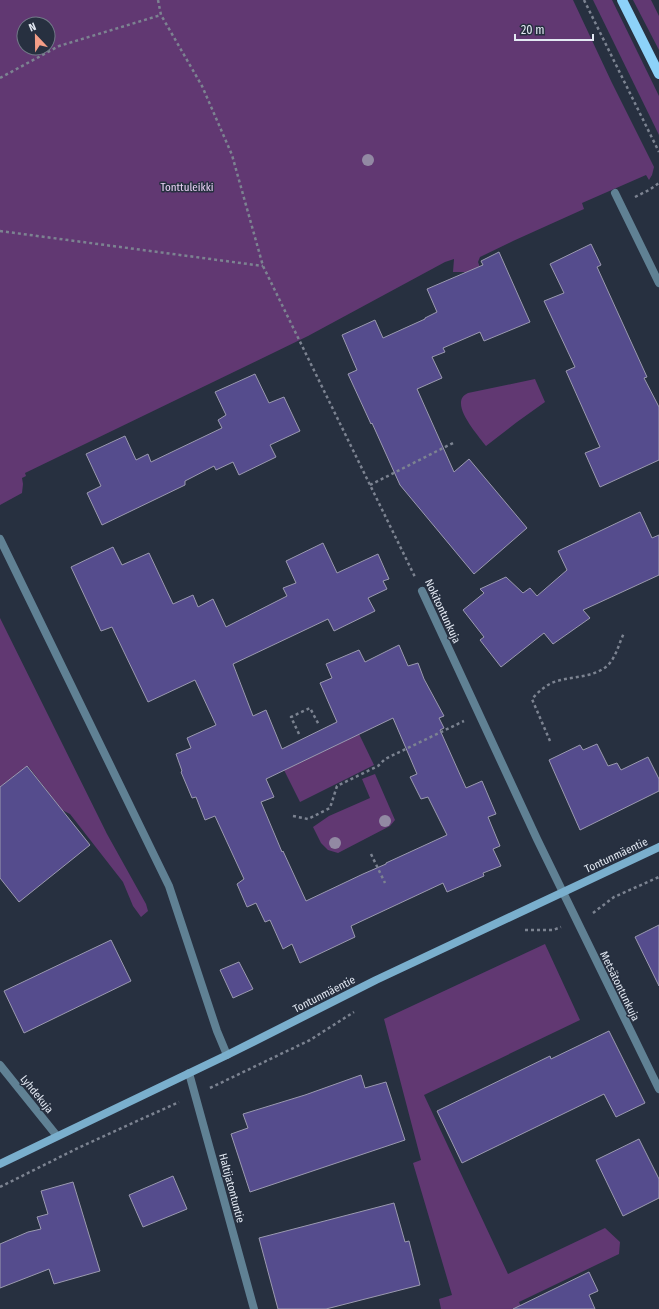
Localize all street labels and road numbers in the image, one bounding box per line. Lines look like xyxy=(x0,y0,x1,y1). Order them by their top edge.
street label: Nokitontunkuja xyxy=(422,577,463,645)
street label: Tontunmäentie xyxy=(583,835,650,876)
street label: Metsätontunkuja xyxy=(597,949,642,1023)
street label: Tontunmäentie xyxy=(291,973,358,1016)
street label: Lyhdekuja xyxy=(17,1073,56,1116)
street label: Haltijatontuntie xyxy=(216,1152,247,1224)

